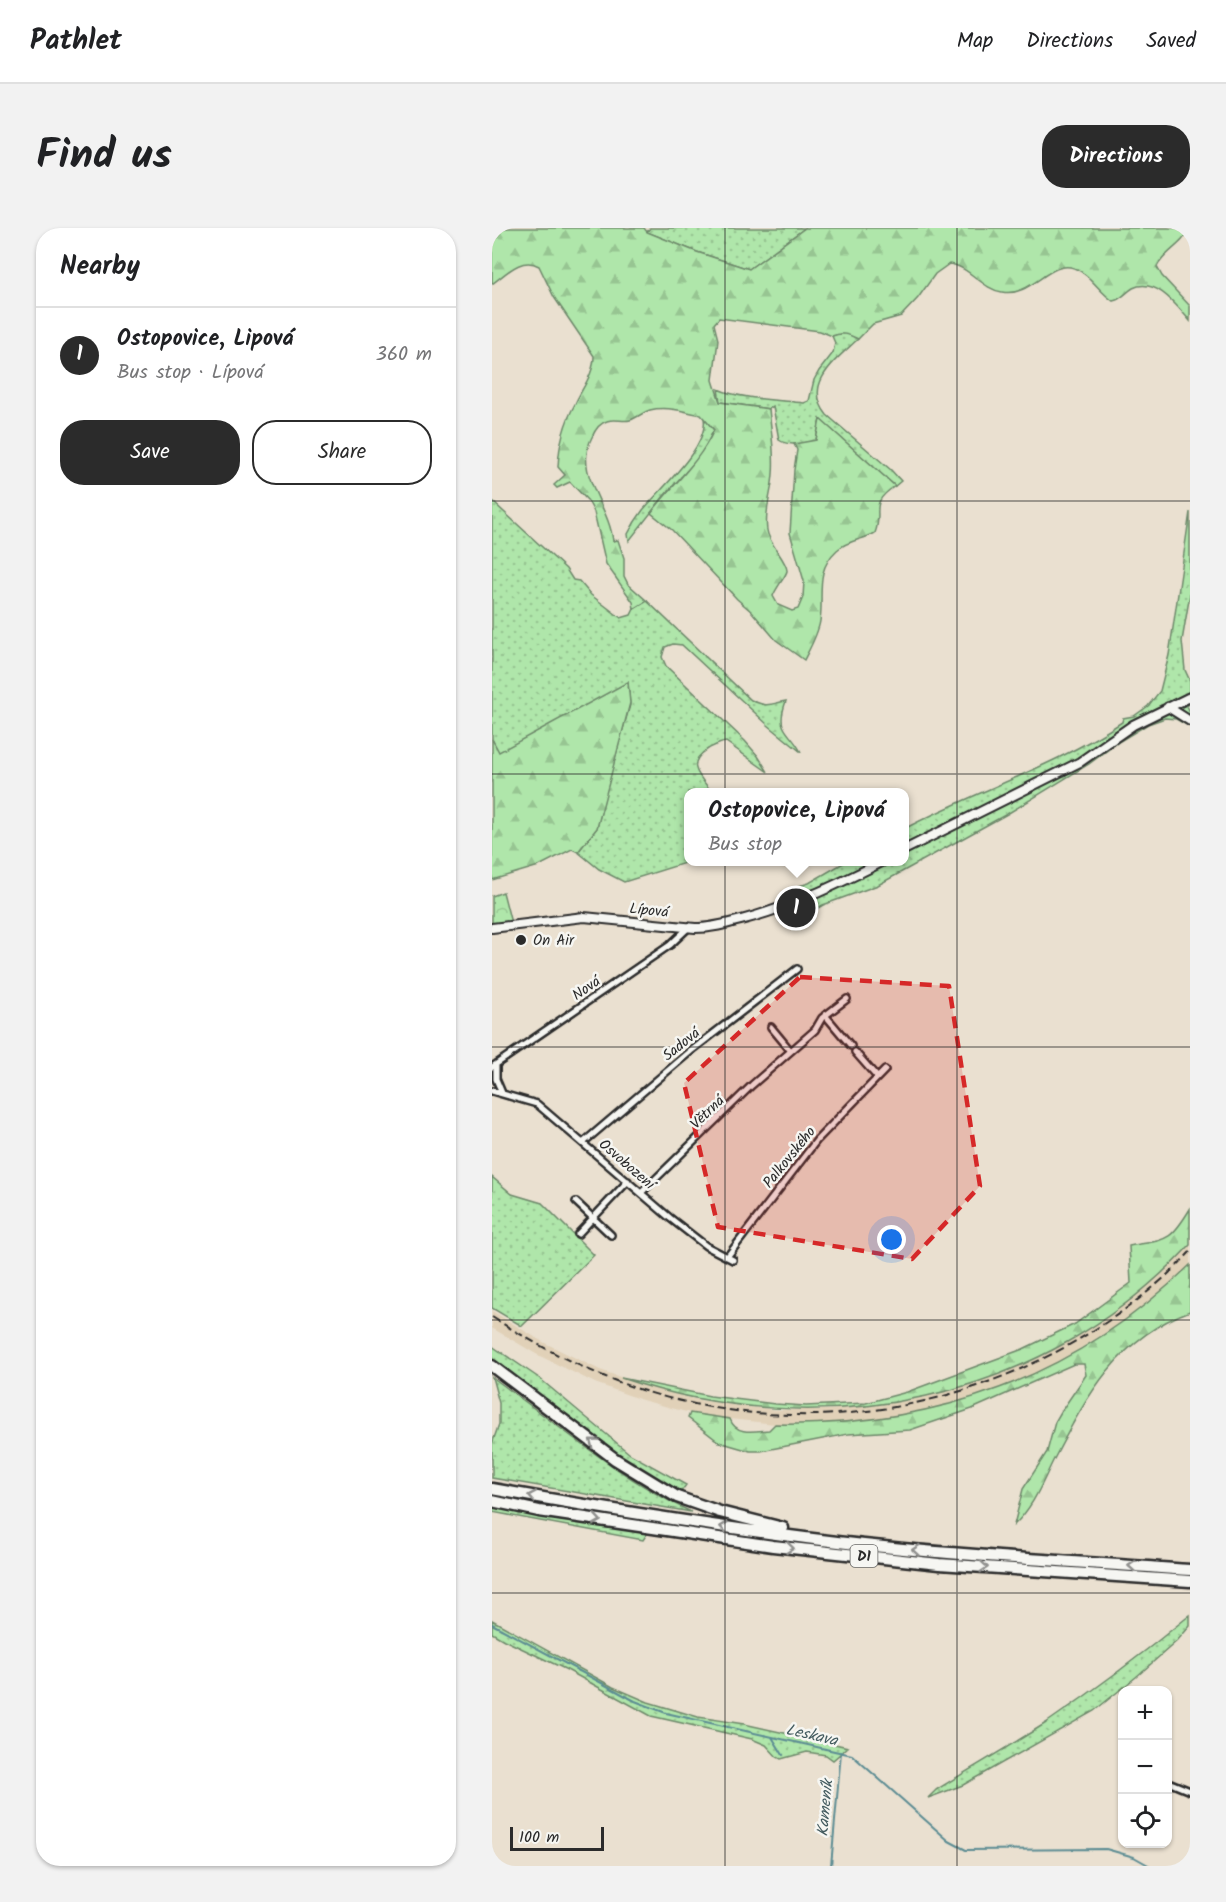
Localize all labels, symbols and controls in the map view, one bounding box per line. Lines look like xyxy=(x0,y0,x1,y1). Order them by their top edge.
text: Pathlet xyxy=(30,19,122,64)
text: Map xyxy=(957,25,993,58)
text: Directions xyxy=(1026,25,1113,58)
text: Saved xyxy=(1146,25,1196,58)
text: Find us xyxy=(36,123,172,190)
button: Directions xyxy=(1042,125,1190,188)
text: Nearby xyxy=(60,246,140,288)
text: Ostopovice, Lipová xyxy=(117,322,294,357)
text: 1 xyxy=(76,339,83,371)
text: 360 m xyxy=(376,339,432,371)
text: Bus stop · Lípová xyxy=(117,357,264,389)
button: Save xyxy=(60,420,240,485)
button: Share xyxy=(252,420,432,485)
popup xyxy=(684,788,909,866)
text: Ostopovice, Lipová xyxy=(708,794,885,829)
text: Bus stop xyxy=(708,829,782,861)
pin: 1 xyxy=(776,886,816,930)
street label: Lípová xyxy=(628,897,672,925)
place label: On Air xyxy=(533,929,575,953)
marker: On Air xyxy=(514,933,528,947)
street label: Nová xyxy=(567,969,607,1007)
street label: Sadová xyxy=(657,1021,707,1068)
street label: Větrná xyxy=(685,1089,732,1135)
street label: Palkovského xyxy=(757,1121,822,1194)
street label: Osvobození xyxy=(593,1133,662,1198)
your location xyxy=(877,1225,906,1254)
one-way arrow xyxy=(588,1438,599,1449)
one-way arrow xyxy=(527,1491,536,1503)
one-way arrow xyxy=(593,1514,602,1526)
one-way arrow xyxy=(720,1522,729,1534)
one-way arrow xyxy=(786,1541,795,1554)
one-way arrow xyxy=(912,1544,921,1557)
road number: D1 xyxy=(850,1545,878,1567)
one-way arrow xyxy=(1127,1559,1136,1572)
one-way arrow xyxy=(980,1561,989,1574)
map controls xyxy=(1118,1686,1172,1848)
button: + xyxy=(1118,1686,1172,1740)
water label: Leskava xyxy=(784,1717,841,1754)
button: − xyxy=(1118,1740,1172,1794)
water label: Kameník xyxy=(811,1776,841,1837)
button: locate xyxy=(1118,1794,1172,1848)
scale bar xyxy=(510,1824,604,1852)
text: 100 m xyxy=(519,1825,559,1850)

